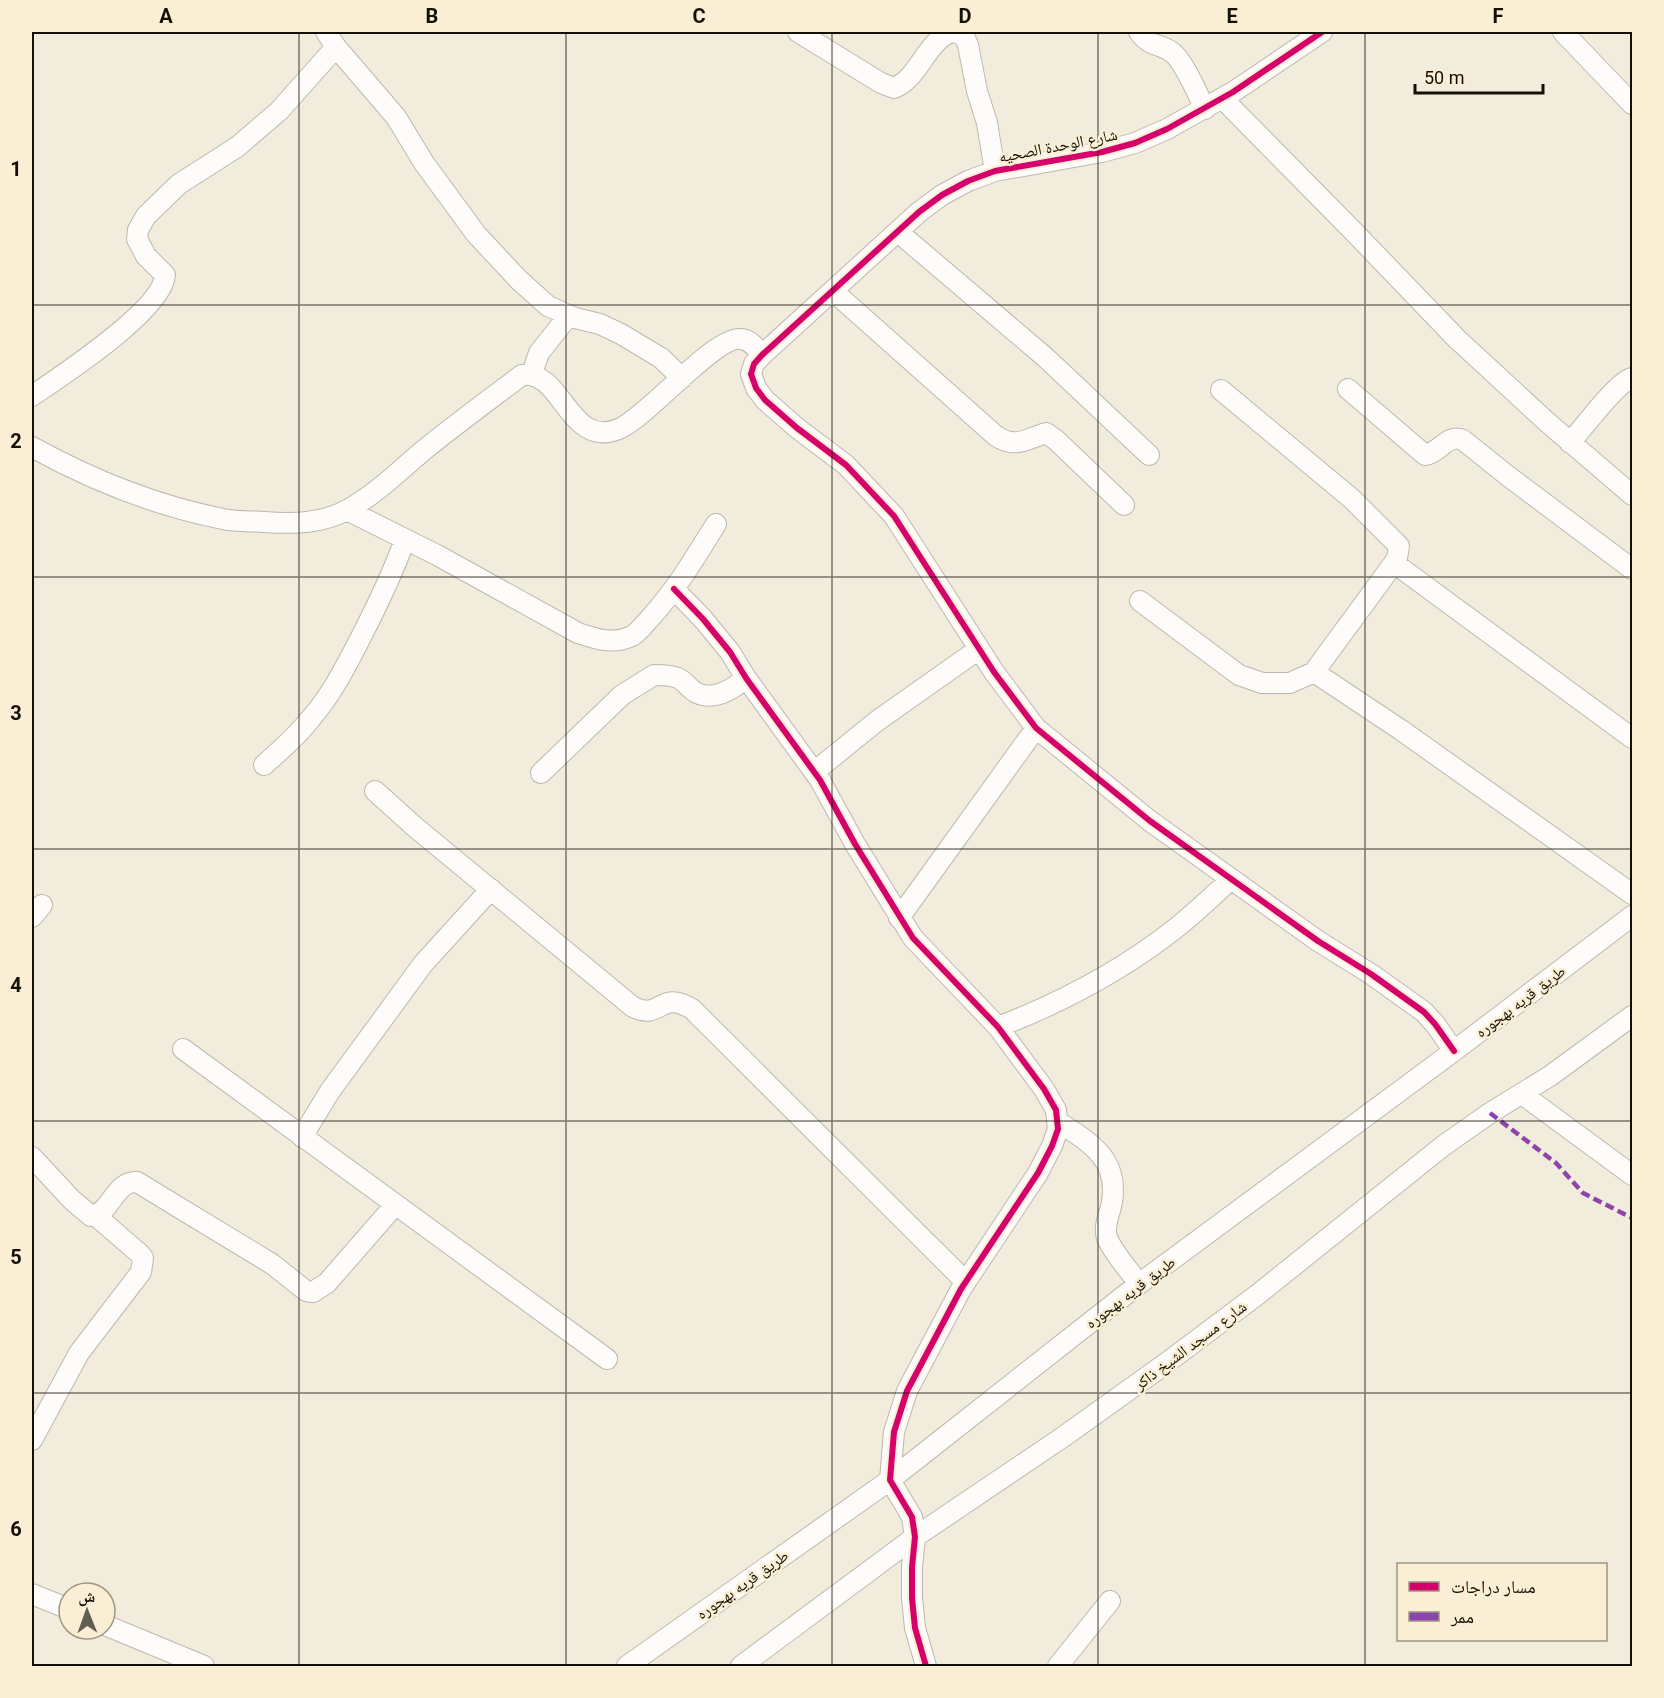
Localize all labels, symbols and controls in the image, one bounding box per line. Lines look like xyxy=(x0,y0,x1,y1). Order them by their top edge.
text: A xyxy=(159,4,173,28)
text: B xyxy=(426,4,438,28)
text: C xyxy=(692,4,706,28)
text: D xyxy=(959,4,972,28)
text: E xyxy=(1226,4,1238,28)
text: F xyxy=(1493,4,1504,28)
scale bar xyxy=(1415,57,1542,95)
text: 50 m xyxy=(1424,67,1464,88)
street label: شارع الوحدة الصحيه xyxy=(997,125,1119,167)
text: 1 xyxy=(10,157,22,181)
text: 2 xyxy=(10,429,22,453)
text: 3 xyxy=(10,701,22,725)
street label: طريق قريه بهجوره xyxy=(1471,961,1570,1042)
text: 4 xyxy=(10,973,22,997)
text: 5 xyxy=(10,1245,22,1269)
street label: طريق قريه بهجوره xyxy=(1081,1252,1180,1333)
street label: شارع مسجد الشيخ ذاكر xyxy=(1129,1297,1251,1395)
text: 6 xyxy=(10,1517,22,1541)
street label: طريق قريه بهجوره xyxy=(693,1546,793,1624)
legend xyxy=(1397,1563,1607,1641)
text: مسار دراجات xyxy=(1451,1576,1536,1597)
north arrow xyxy=(57,1581,117,1641)
text: ش xyxy=(78,1587,95,1606)
text: ممر xyxy=(1450,1606,1474,1627)

